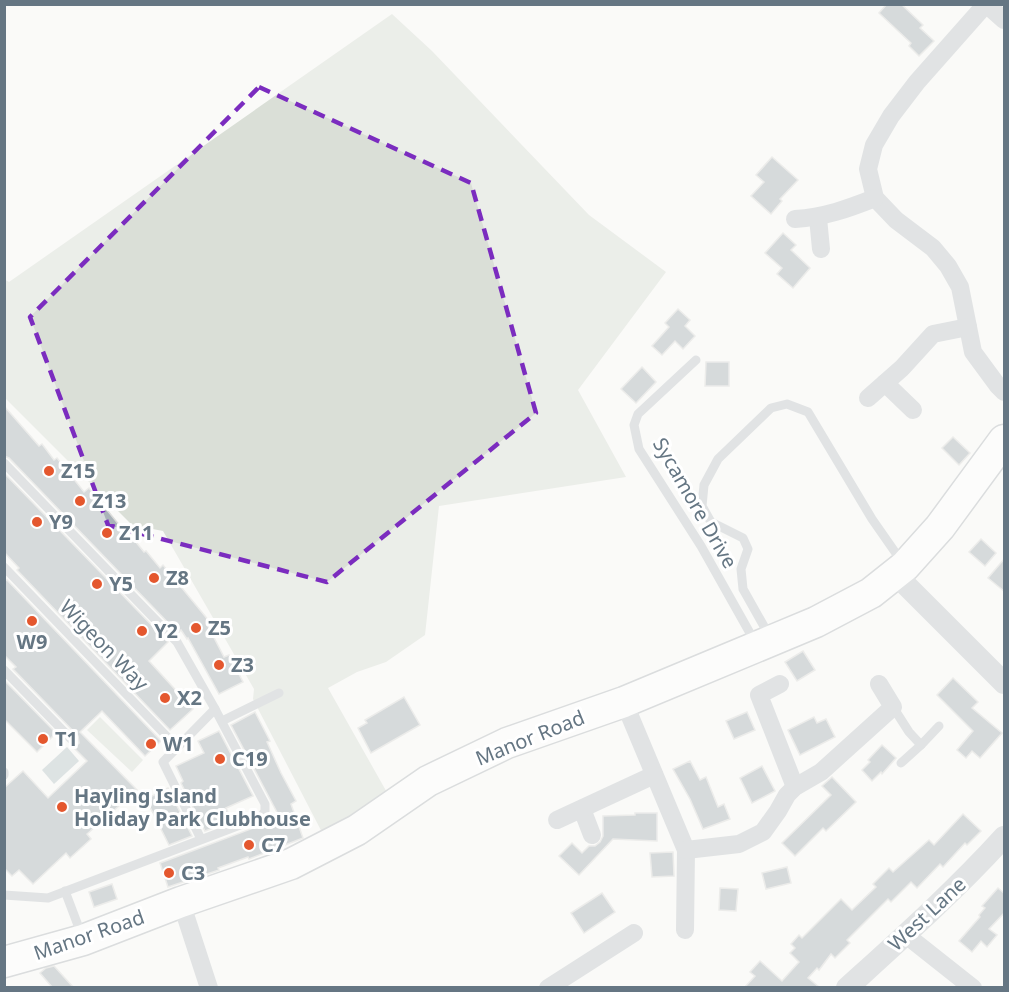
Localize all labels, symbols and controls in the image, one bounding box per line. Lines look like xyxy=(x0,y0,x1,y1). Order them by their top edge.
street label: Sycamore Drive xyxy=(647,433,744,573)
place label: Z15 xyxy=(61,457,95,484)
marker: Z15 xyxy=(42,464,56,478)
place label: Z13 xyxy=(92,487,126,514)
marker: Z13 xyxy=(73,494,87,508)
place label: Y9 xyxy=(49,508,73,535)
marker: Y9 xyxy=(30,515,44,529)
place label: Z11 xyxy=(119,519,153,546)
marker: Z11 xyxy=(100,526,114,540)
place label: Z8 xyxy=(166,564,189,591)
place label: Y5 xyxy=(109,570,133,597)
marker: Z8 xyxy=(147,571,161,585)
marker: Y5 xyxy=(90,577,104,591)
street label: Wigeon Way xyxy=(54,593,155,697)
marker: W9 xyxy=(25,614,39,628)
place label: Z5 xyxy=(208,614,231,641)
place label: Y2 xyxy=(154,617,178,644)
marker: Z5 xyxy=(189,621,203,635)
marker: Y2 xyxy=(135,624,149,638)
place label: W9 xyxy=(17,628,47,655)
place label: Z3 xyxy=(231,651,254,678)
marker: Z3 xyxy=(212,658,226,672)
place label: X2 xyxy=(177,684,202,711)
marker: X2 xyxy=(158,691,172,705)
street label: Manor Road xyxy=(471,703,588,772)
place label: T1 xyxy=(55,725,78,752)
place label: W1 xyxy=(163,730,194,757)
marker: T1 xyxy=(36,732,50,746)
marker: W1 xyxy=(144,737,158,751)
place label: C19 xyxy=(232,745,268,772)
marker: C19 xyxy=(213,752,227,766)
place label: Hayling Island Holiday Park Clubhouse xyxy=(74,782,311,832)
marker: Hayling Island Holiday Park Clubhouse xyxy=(55,800,69,814)
place label: C7 xyxy=(261,831,285,858)
marker: C7 xyxy=(242,838,256,852)
place label: C3 xyxy=(181,859,205,886)
marker: C3 xyxy=(162,866,176,880)
street label: West Lane xyxy=(882,871,971,957)
street label: Manor Road xyxy=(30,903,148,966)

